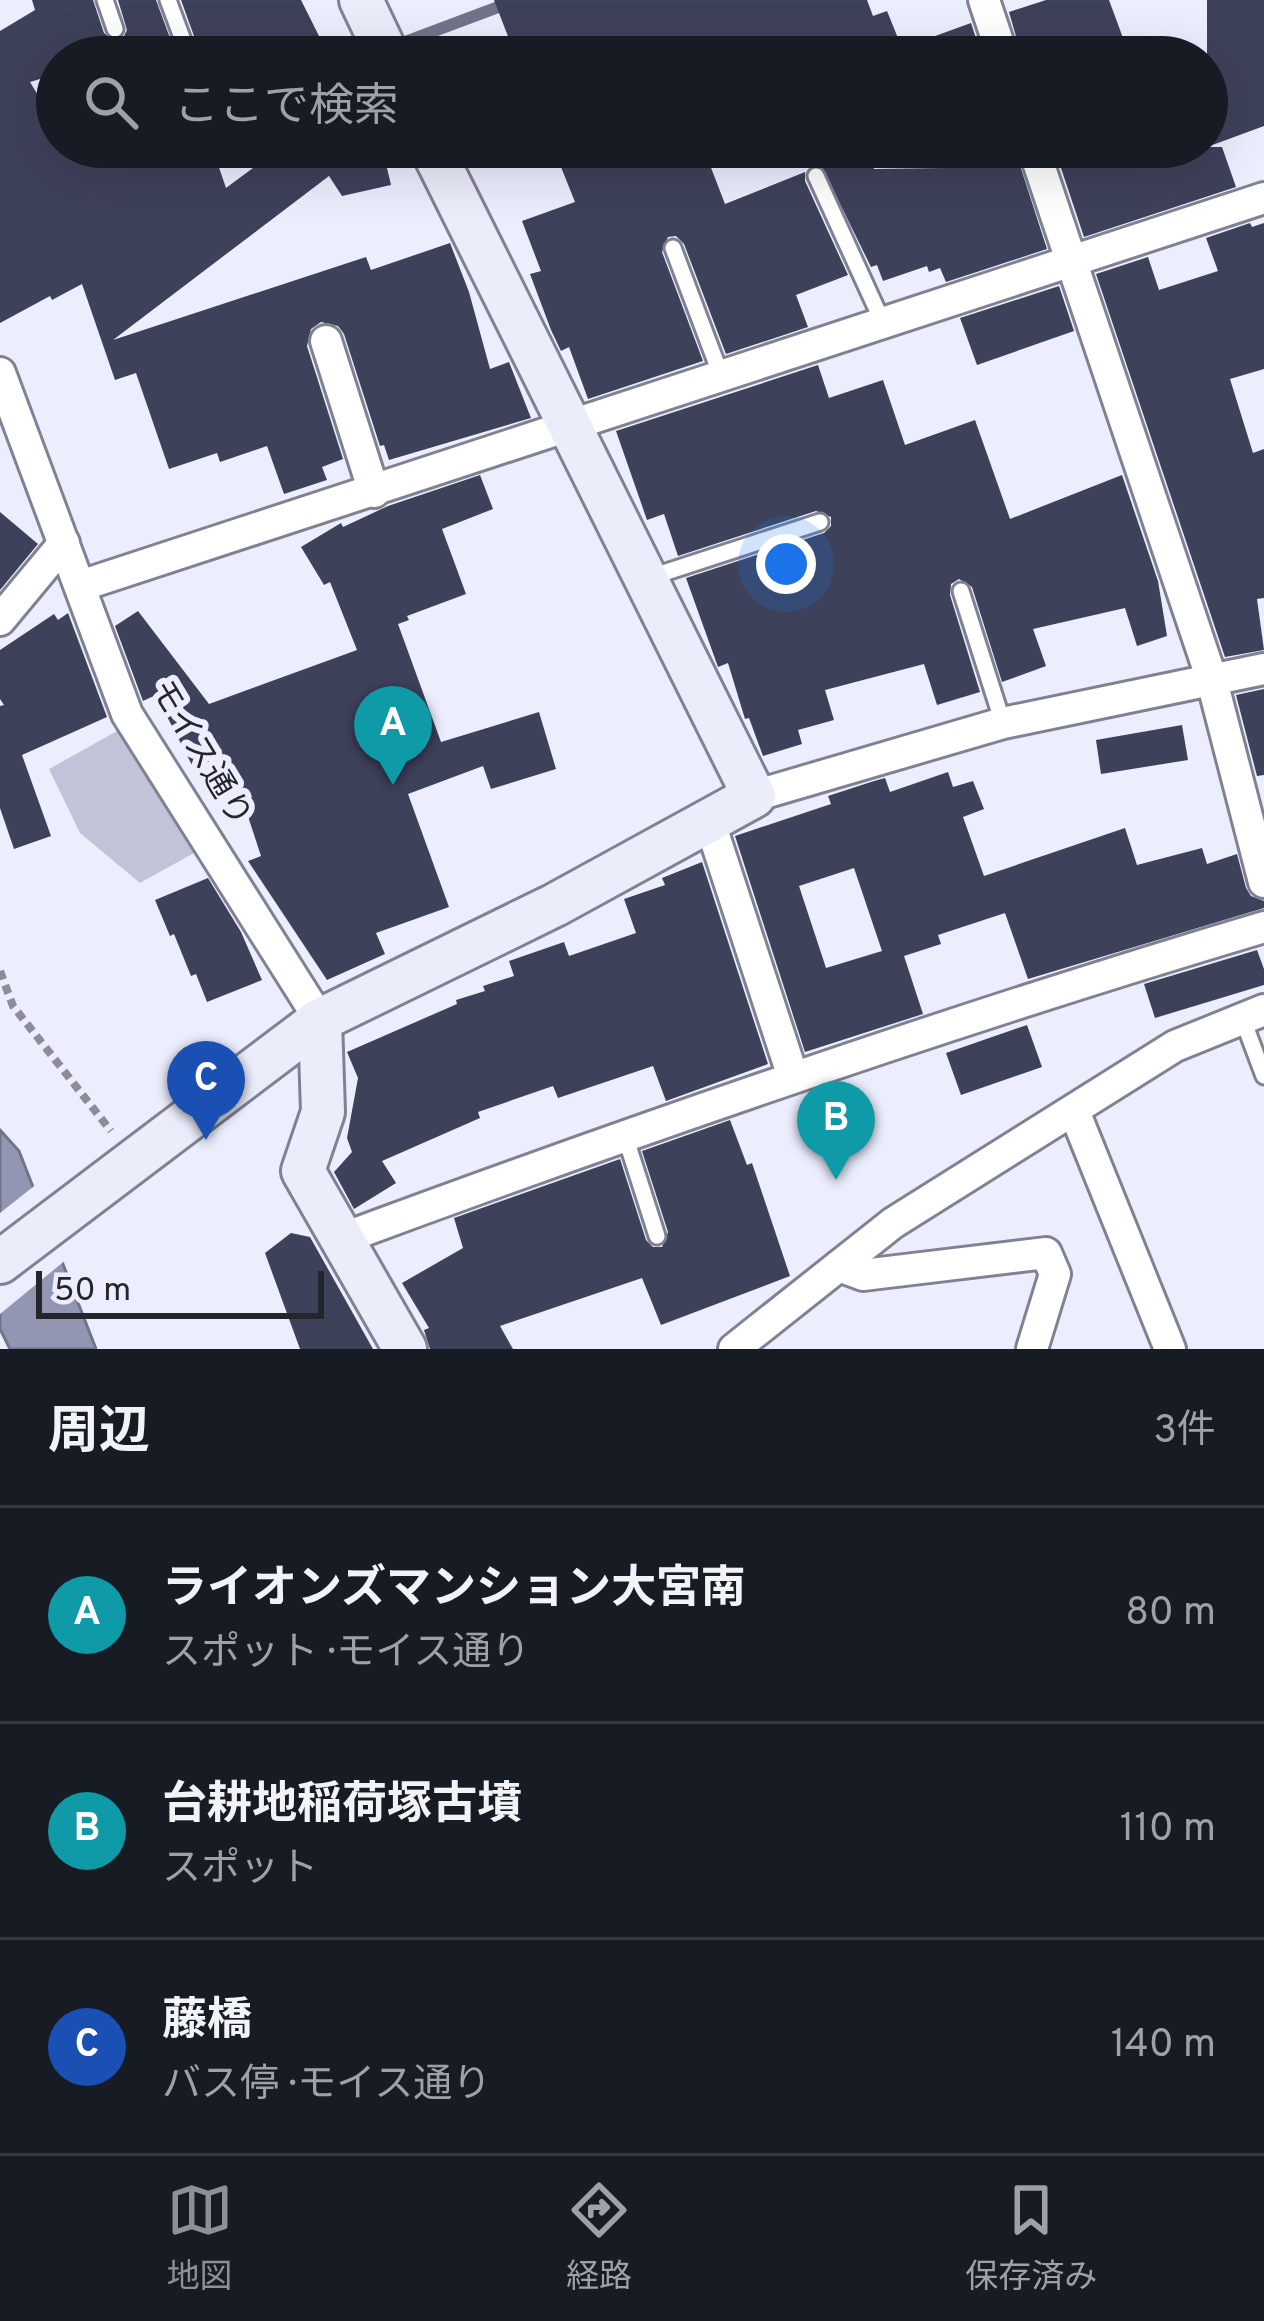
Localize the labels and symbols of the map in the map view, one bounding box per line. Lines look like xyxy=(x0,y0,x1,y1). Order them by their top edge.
your location xyxy=(756,534,816,594)
street label: モイス通り xyxy=(139,673,259,835)
pin: A xyxy=(354,686,432,785)
pin: C xyxy=(167,1041,245,1140)
pin: B xyxy=(797,1081,875,1180)
scale bar xyxy=(36,1265,324,1318)

